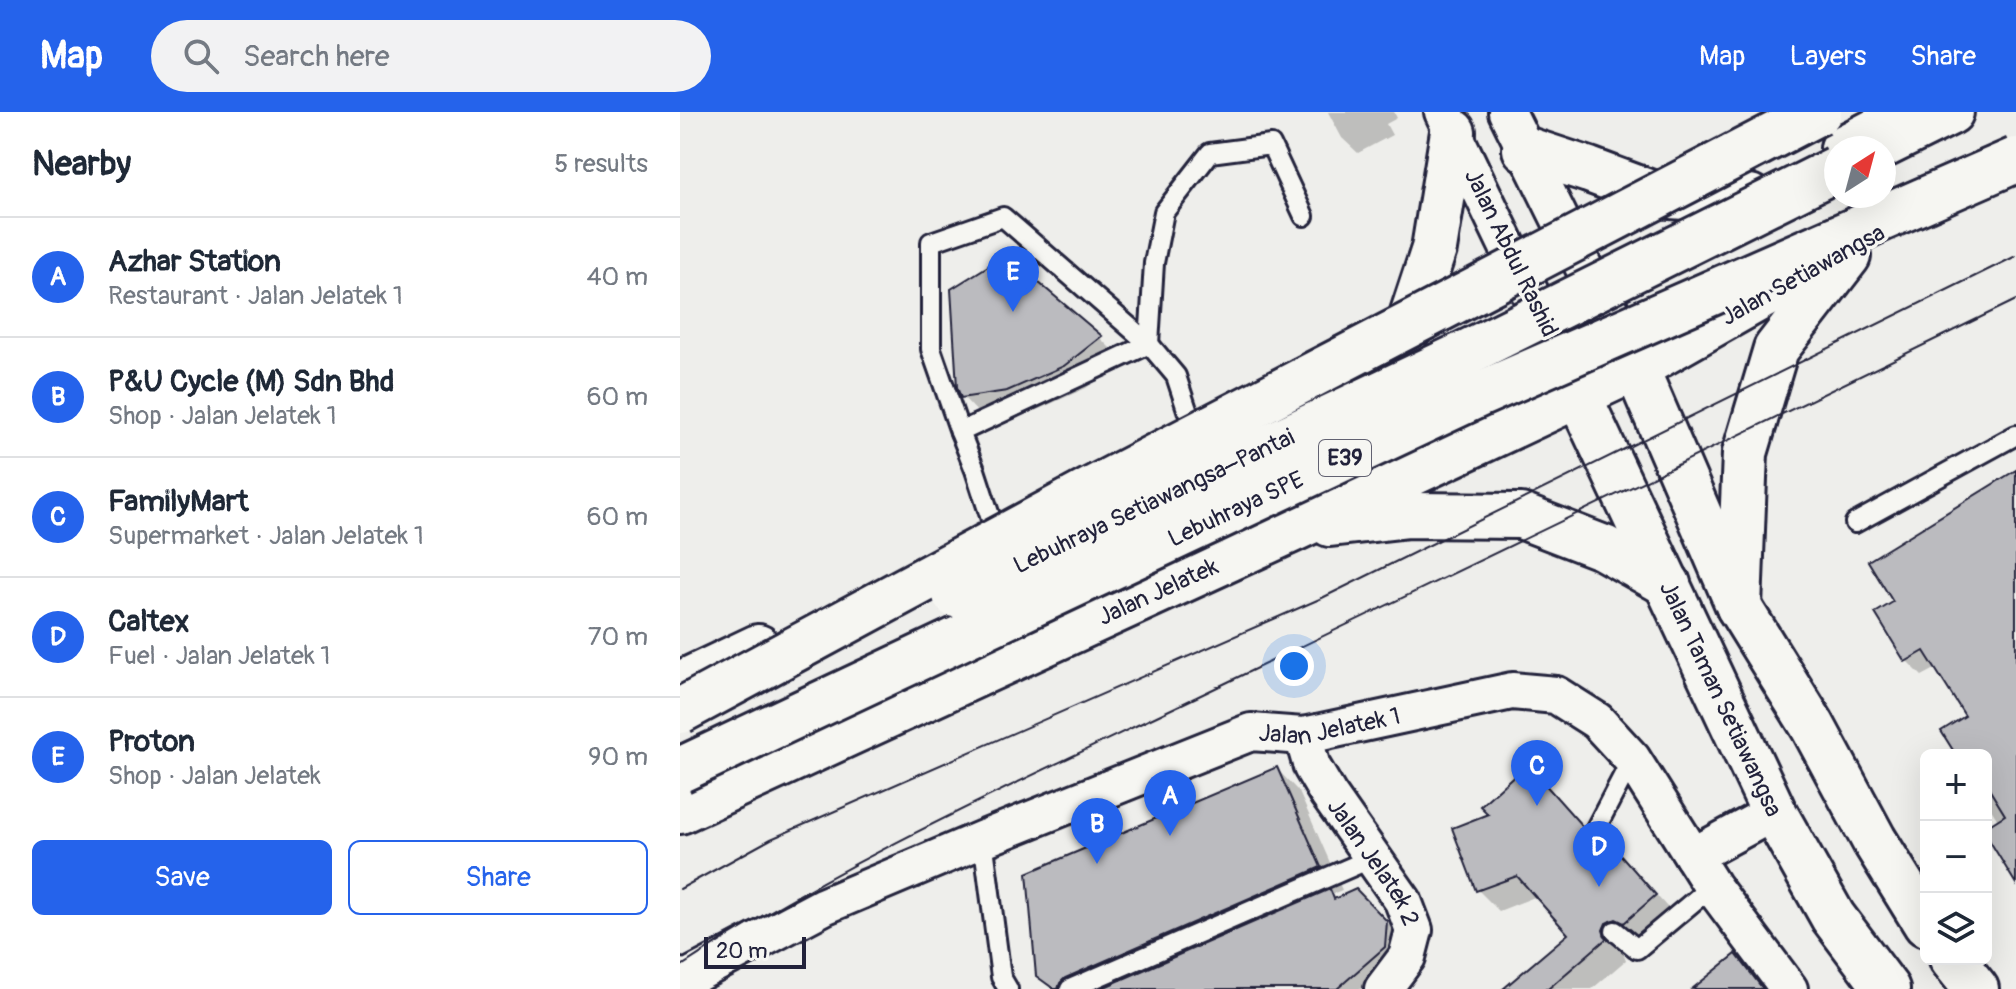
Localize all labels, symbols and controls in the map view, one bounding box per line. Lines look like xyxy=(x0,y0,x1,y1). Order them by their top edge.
search box xyxy=(151,20,711,92)
text: Map xyxy=(40,32,103,80)
icon: search xyxy=(179,34,223,78)
text: Search here xyxy=(243,38,390,75)
text: Map xyxy=(1699,39,1745,74)
text: Layers xyxy=(1789,39,1866,74)
text: Share xyxy=(1910,39,1976,74)
north arrow xyxy=(1824,136,1896,208)
text: Nearby xyxy=(32,143,131,186)
text: 5 results xyxy=(554,148,648,180)
street label: Jalan Abdul Rashid xyxy=(1458,164,1564,342)
street label: Jalan Setiawangsa xyxy=(1716,218,1890,332)
text: Azhar Station xyxy=(108,243,281,280)
pin: E xyxy=(987,246,1039,312)
text: A xyxy=(50,261,66,293)
text: 40 m xyxy=(586,261,648,293)
text: Restaurant · Jalan Jelatek 1 xyxy=(108,280,403,312)
text: P&U Cycle (M) Sdn Bhd xyxy=(108,363,394,400)
text: B xyxy=(51,381,65,413)
text: 60 m xyxy=(586,381,648,413)
text: Shop · Jalan Jelatek 1 xyxy=(108,400,337,432)
street label: Lebuhraya Setiawangsa–Pantai xyxy=(1009,422,1299,580)
road number: E39 xyxy=(1319,440,1371,476)
street label: Lebuhraya SPE xyxy=(1163,465,1308,553)
text: FamilyMart xyxy=(108,483,249,520)
text: C xyxy=(50,501,66,533)
text: 60 m xyxy=(586,501,648,533)
text: Supermarket · Jalan Jelatek 1 xyxy=(108,520,424,552)
street label: Jalan Jelatek xyxy=(1093,551,1223,631)
street label: Jalan Taman Setiawangsa xyxy=(1653,577,1788,821)
text: Caltex xyxy=(108,603,189,640)
text: D xyxy=(50,621,66,653)
text: 70 m xyxy=(588,621,648,653)
text: Fuel · Jalan Jelatek 1 xyxy=(108,640,331,672)
your location xyxy=(1274,646,1314,686)
street label: Jalan Jelatek 1 xyxy=(1258,701,1403,751)
text: Proton xyxy=(108,723,195,760)
pin: C xyxy=(1511,740,1563,806)
text: E xyxy=(51,741,65,773)
text: 90 m xyxy=(588,741,648,773)
map controls xyxy=(1920,749,1992,965)
button: + xyxy=(1920,749,1992,821)
text: Shop · Jalan Jelatek xyxy=(108,760,321,792)
pin: A xyxy=(1144,770,1196,836)
street label: Jalan Jelatek 2 xyxy=(1321,793,1426,930)
pin: B xyxy=(1071,798,1123,864)
pin: D xyxy=(1573,821,1625,887)
button: − xyxy=(1920,821,1992,893)
button: Save xyxy=(32,840,332,915)
button: Share xyxy=(348,840,648,915)
button: layers xyxy=(1920,893,1992,965)
scale bar xyxy=(704,933,806,969)
text: 20 m xyxy=(716,937,768,965)

